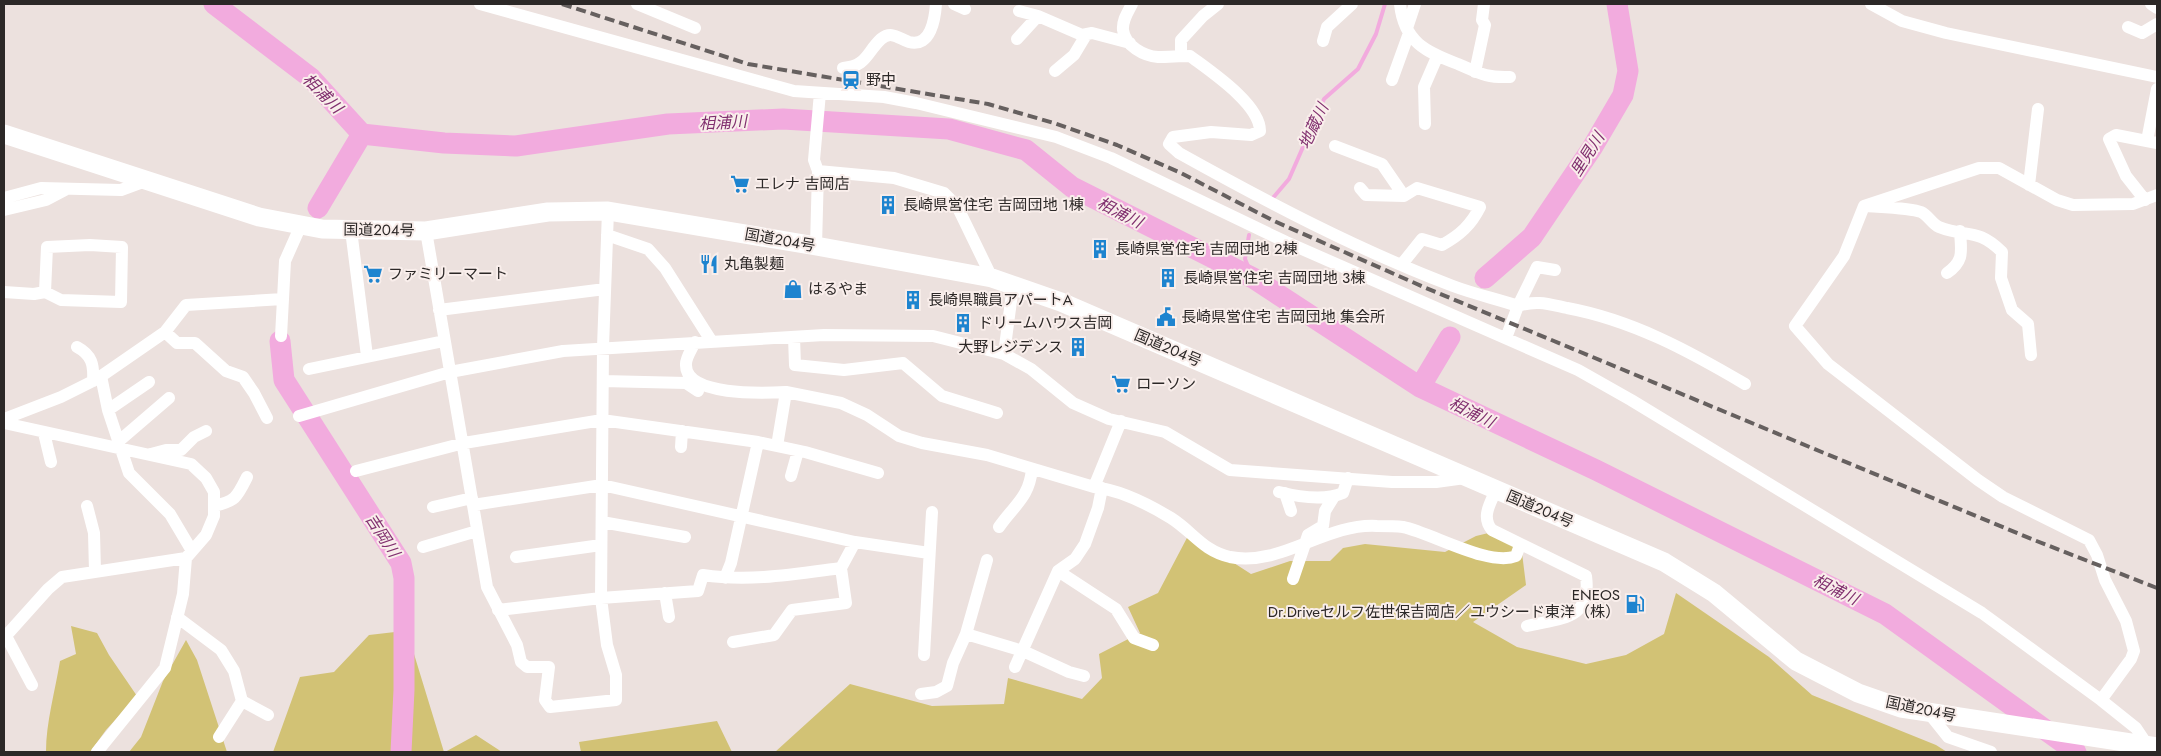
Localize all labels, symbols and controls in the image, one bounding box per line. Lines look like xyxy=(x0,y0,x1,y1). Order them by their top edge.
water label: 相浦川 xyxy=(298,68,349,120)
station icon: 野中 xyxy=(840,69,862,91)
place label: 野中 xyxy=(866,69,896,91)
water label: 地蔵川 xyxy=(1293,98,1335,153)
water label: 相浦川 xyxy=(698,110,750,135)
water label: 里見川 xyxy=(1565,126,1611,181)
supermarket icon: エレナ 吉岡店 xyxy=(729,173,751,195)
place label: エレナ 吉岡店 xyxy=(755,173,850,195)
water label: 相浦川 xyxy=(1093,191,1148,234)
building icon: 長崎県営住宅 吉岡団地 1棟 xyxy=(877,194,899,216)
place label: 長崎県営住宅 吉岡団地 1棟 xyxy=(903,194,1084,216)
street label: 国道204号 xyxy=(343,218,415,242)
street label: 国道204号 xyxy=(743,223,817,257)
building icon: 長崎県営住宅 吉岡団地 2棟 xyxy=(1089,238,1111,260)
place label: 長崎県営住宅 吉岡団地 2棟 xyxy=(1115,238,1298,260)
restaurant icon: 丸亀製麺 xyxy=(698,253,720,275)
place label: 丸亀製麺 xyxy=(724,253,784,275)
supermarket icon: ファミリーマート xyxy=(362,263,384,285)
place label: ファミリーマート xyxy=(388,263,508,285)
building icon: 長崎県営住宅 吉岡団地 3棟 xyxy=(1157,267,1179,289)
place label: 長崎県営住宅 吉岡団地 3棟 xyxy=(1183,267,1365,289)
shop icon: はるやま xyxy=(782,278,804,300)
place label: はるやま xyxy=(808,278,868,300)
building icon: 長崎県職員アパートA xyxy=(902,289,924,311)
place label: 長崎県職員アパートA xyxy=(928,289,1073,311)
public building icon: 長崎県営住宅 吉岡団地 集会所 xyxy=(1155,306,1177,328)
place label: 長崎県営住宅 吉岡団地 集会所 xyxy=(1181,306,1385,328)
building icon: ドリームハウス吉岡 xyxy=(952,312,974,334)
place label: ドリームハウス吉岡 xyxy=(978,312,1113,334)
street label: 国道204号 xyxy=(1131,324,1205,372)
place label: 大野レジデンス xyxy=(958,336,1063,358)
building icon: 大野レジデンス xyxy=(1067,336,1089,358)
supermarket icon: ローソン xyxy=(1110,373,1132,395)
place label: ローソン xyxy=(1136,373,1196,395)
water label: 相浦川 xyxy=(1445,392,1500,434)
street label: 国道204号 xyxy=(1503,485,1577,533)
water label: 吉岡川 xyxy=(360,509,406,563)
water label: 相浦川 xyxy=(1809,569,1864,611)
place label: ENEOS Dr.Driveセルフ佐世保吉岡店／ユウシード東洋（株） xyxy=(1268,584,1620,623)
fuel station icon: ENEOS Dr.Driveセルフ佐世保吉岡店／ユウシード東洋（株） xyxy=(1624,593,1646,615)
street label: 国道204号 xyxy=(1884,691,1958,727)

